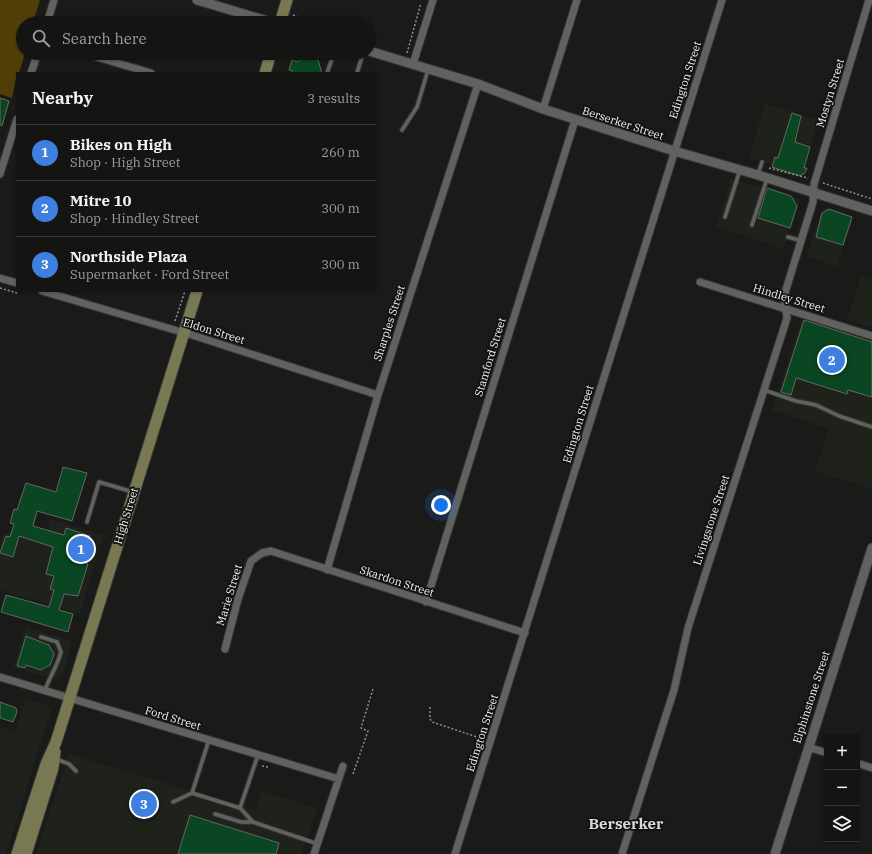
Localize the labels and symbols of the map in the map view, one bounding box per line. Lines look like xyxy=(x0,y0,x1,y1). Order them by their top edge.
street label: Edington Street xyxy=(666,39,704,121)
street label: Mostyn Street xyxy=(813,57,847,129)
street label: Berserker Street xyxy=(581,103,666,143)
street label: Hindley Street xyxy=(751,280,827,316)
street label: Sharples Street xyxy=(370,283,408,363)
street label: Eldon Street xyxy=(181,315,247,347)
street label: Stamford Street xyxy=(471,316,509,398)
pin: 2 xyxy=(819,345,845,375)
street label: Edington Street xyxy=(560,383,597,465)
street label: Livingstone Street xyxy=(690,473,732,567)
street label: High Street xyxy=(111,486,141,546)
your location xyxy=(431,495,451,515)
pin: 1 xyxy=(68,534,94,564)
street label: Skardon Street xyxy=(358,562,436,600)
street label: Marie Street xyxy=(213,563,245,627)
street label: Elphinstone Street xyxy=(789,649,833,745)
street label: Edington Street xyxy=(463,692,501,774)
street label: Ford Street xyxy=(143,703,203,733)
pin: 3 xyxy=(131,789,157,819)
district label: Berserker xyxy=(589,814,664,833)

